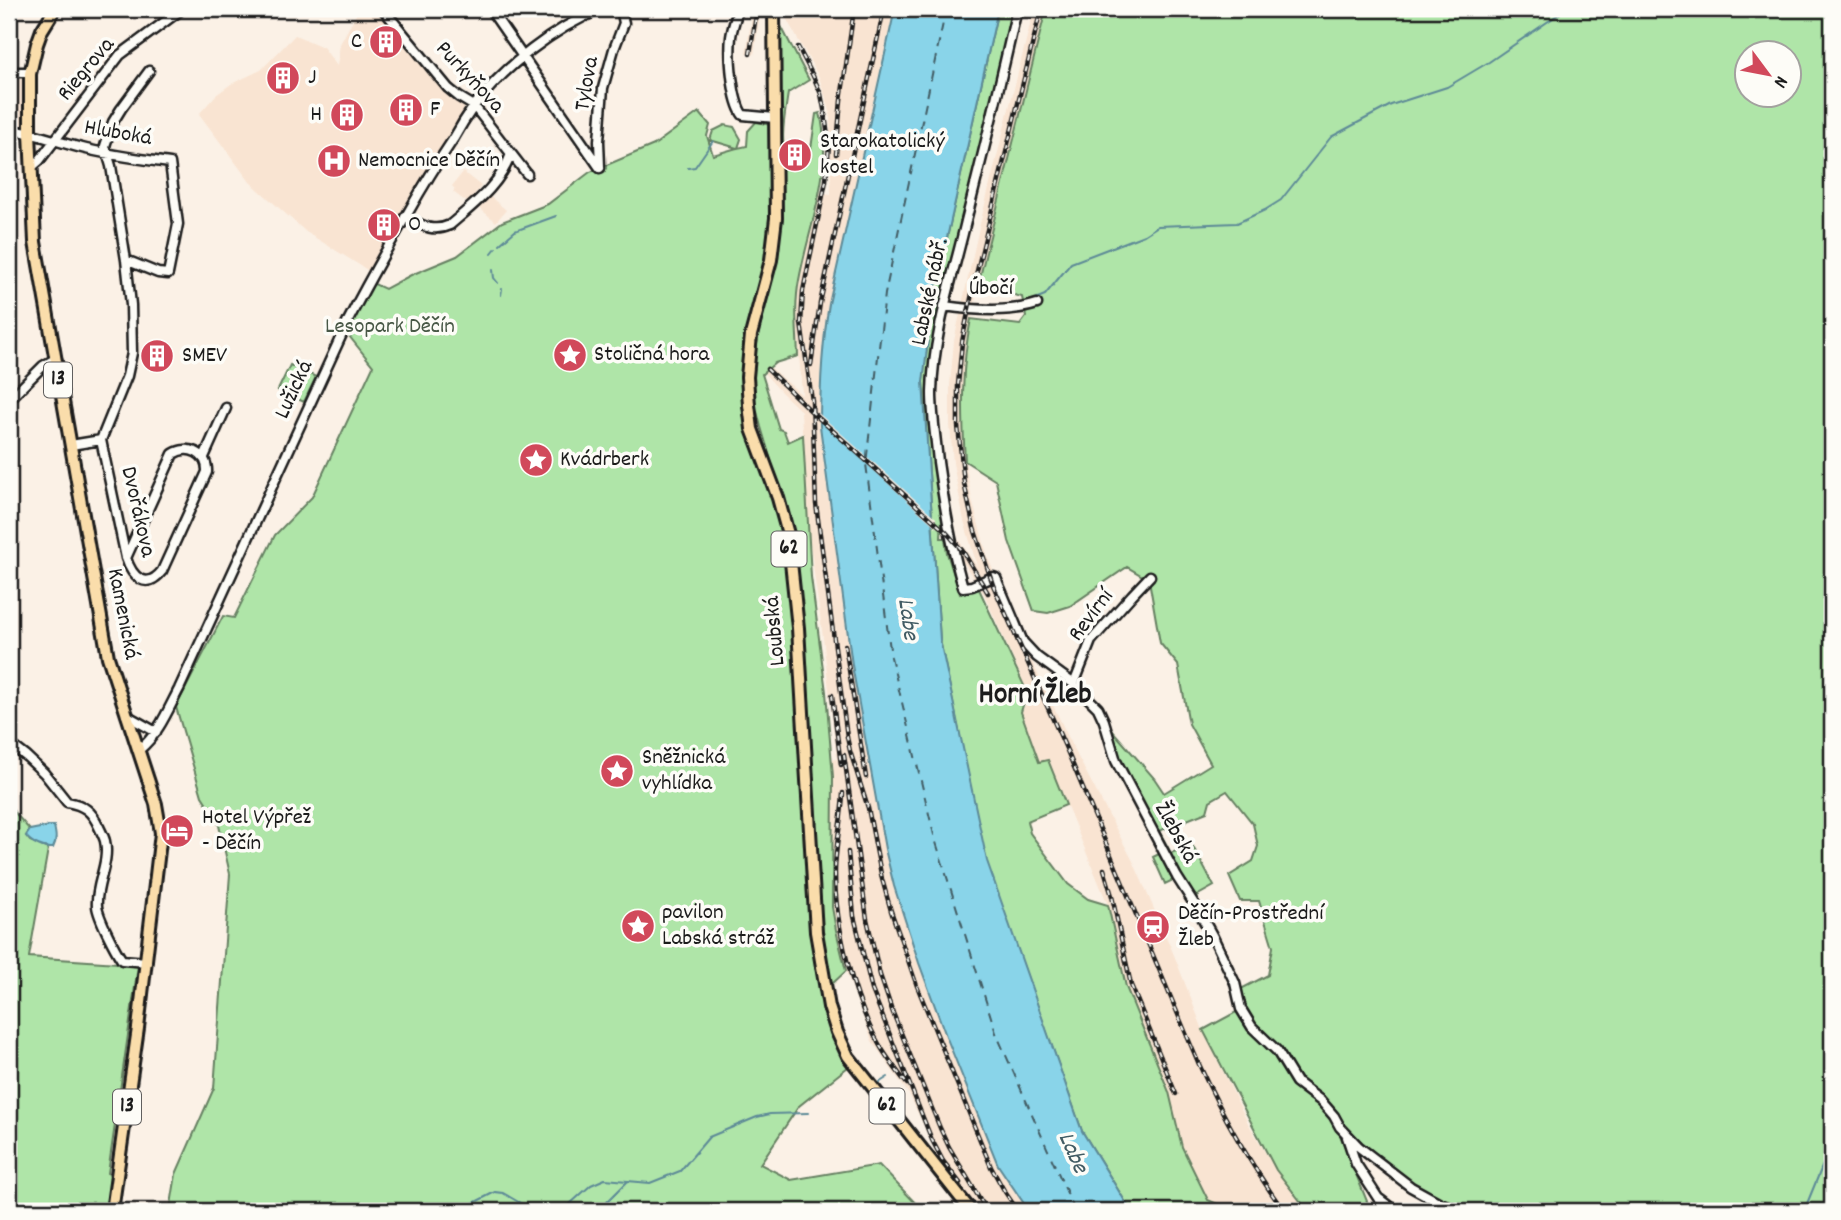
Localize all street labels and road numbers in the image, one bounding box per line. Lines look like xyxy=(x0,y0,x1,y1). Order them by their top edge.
street label: Riegrova xyxy=(50,30,124,109)
street label: Purkyňova xyxy=(427,34,512,123)
street label: Tylova xyxy=(567,53,609,114)
street label: Hluboká xyxy=(82,112,155,156)
street label: Labské nábř. xyxy=(904,235,958,349)
street label: Úbočí xyxy=(969,273,1015,306)
street label: Lužická xyxy=(267,355,323,425)
road number: 13 xyxy=(44,362,72,398)
street label: Dvořákova xyxy=(111,464,164,562)
road number: 62 xyxy=(772,532,806,566)
street label: Kamenická xyxy=(97,566,147,663)
street label: Revírní xyxy=(1061,581,1124,649)
street label: Loubská xyxy=(756,594,795,667)
street label: Žlebská xyxy=(1144,796,1206,871)
road number: 62 xyxy=(870,1088,904,1124)
road number: 13 xyxy=(113,1090,141,1124)

